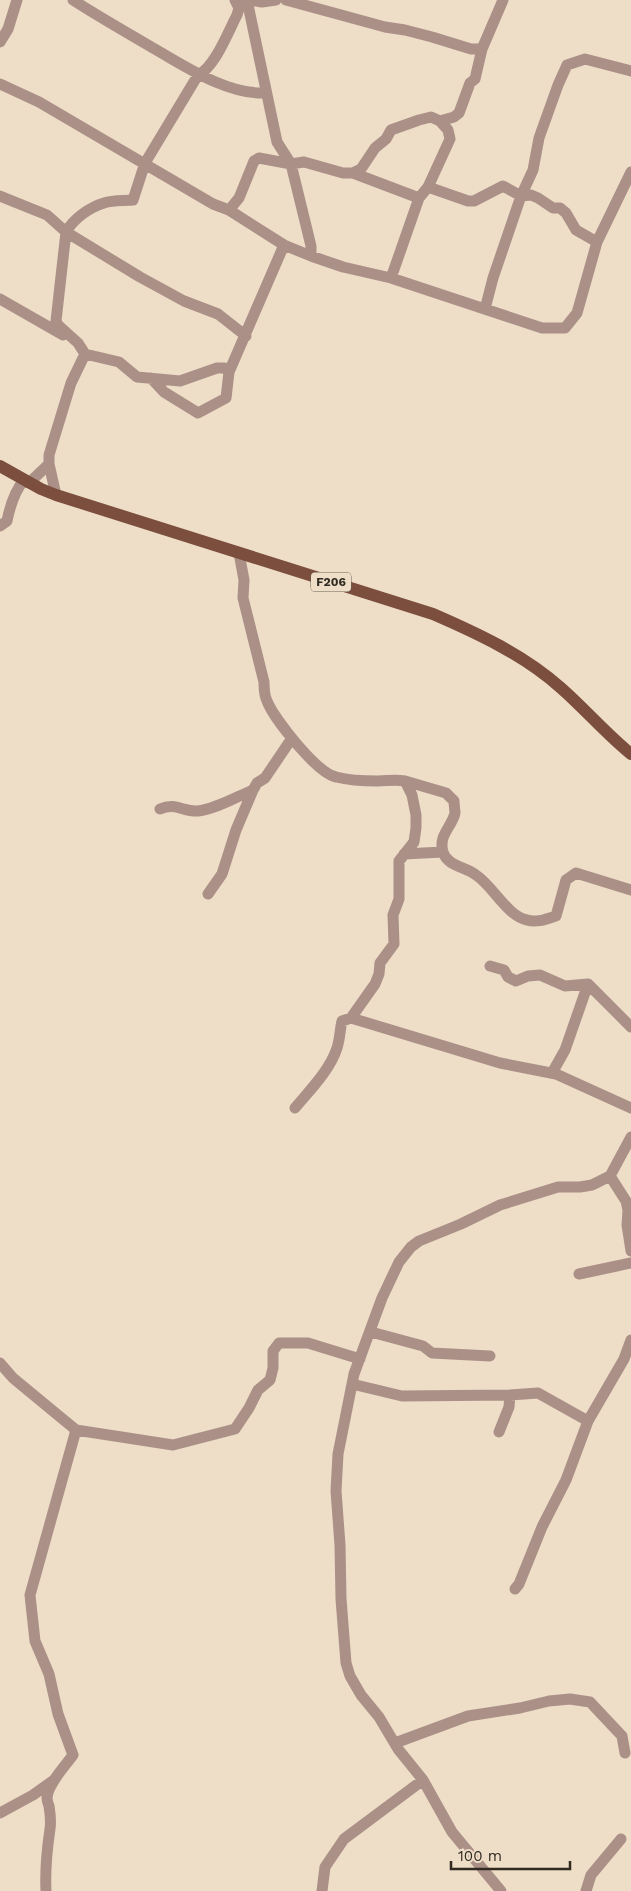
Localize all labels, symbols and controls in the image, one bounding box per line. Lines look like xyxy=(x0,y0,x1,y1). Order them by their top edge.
road number: F206 xyxy=(311,572,351,592)
scale bar xyxy=(451,1838,570,1870)
text: 100 m xyxy=(458,1847,502,1865)

